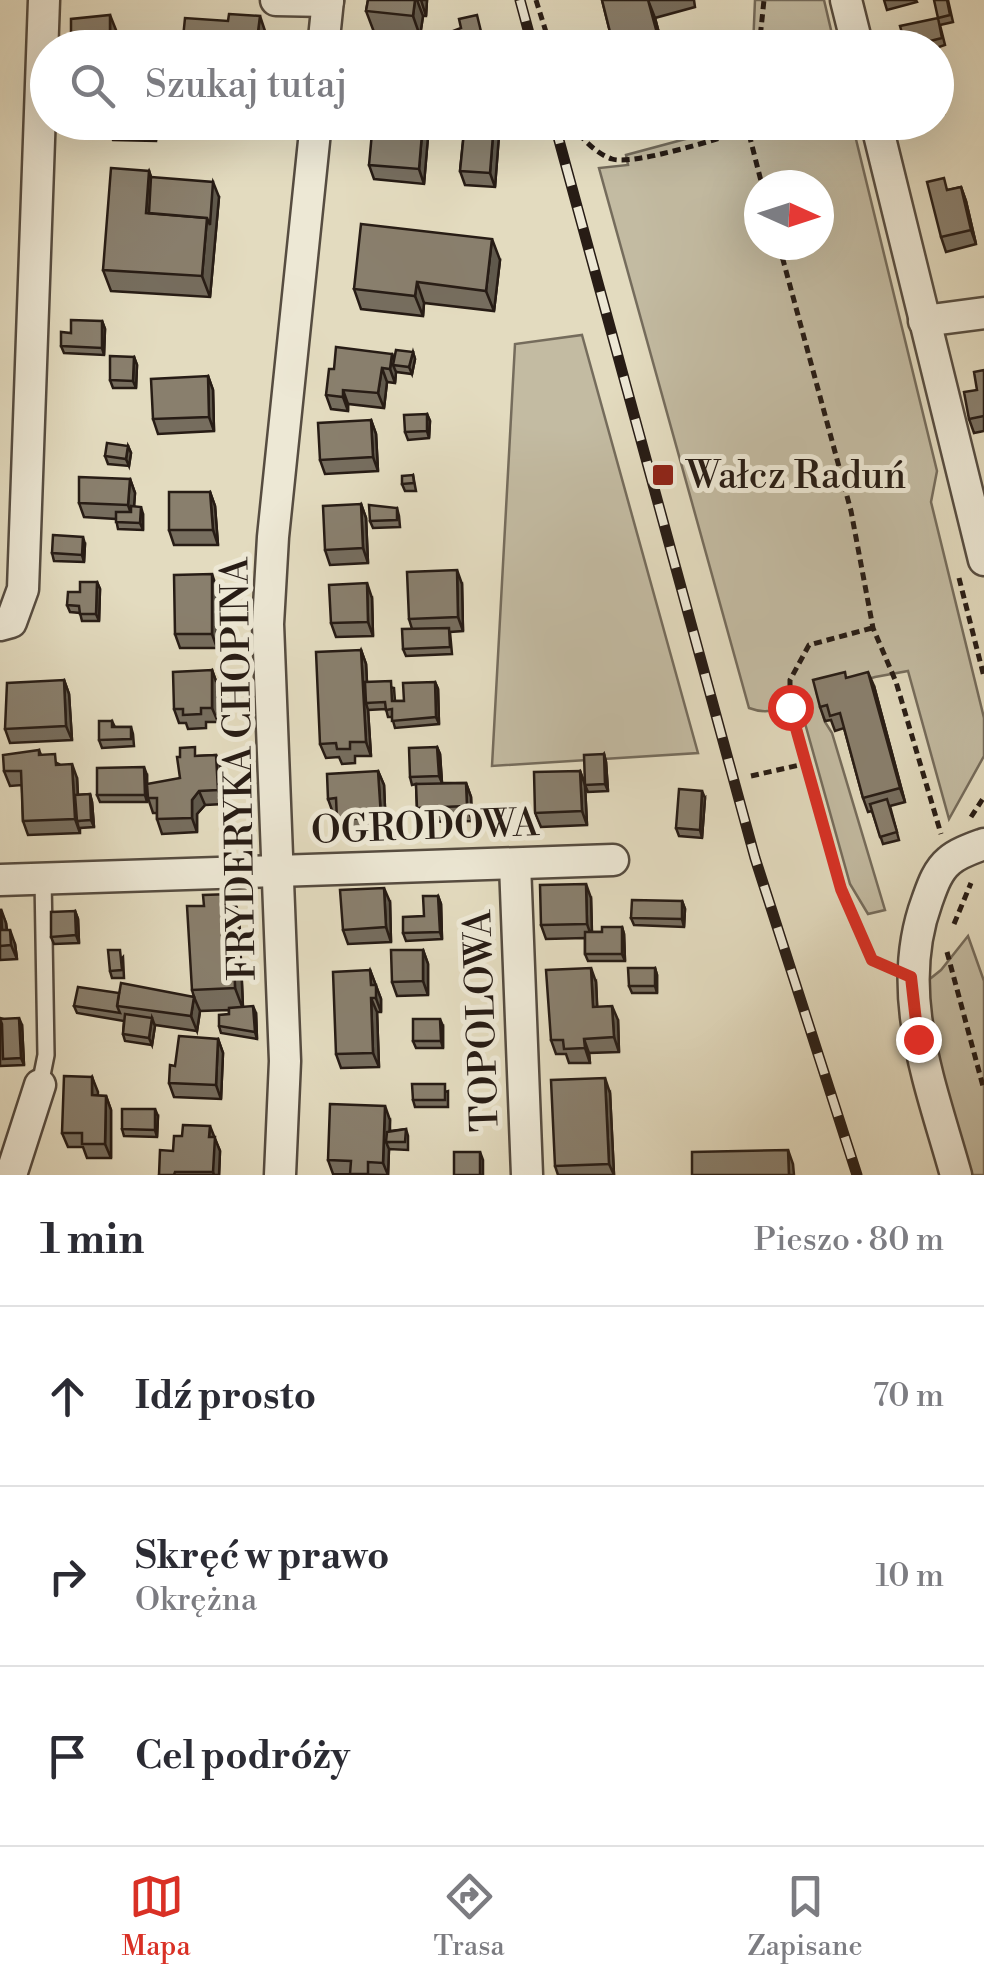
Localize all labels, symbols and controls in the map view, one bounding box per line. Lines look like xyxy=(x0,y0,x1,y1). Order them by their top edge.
search box xyxy=(30,30,954,140)
icon: search xyxy=(65,58,120,113)
text: Szukaj tutaj xyxy=(145,62,348,109)
north arrow xyxy=(744,170,834,260)
place label: Wałcz Raduń xyxy=(685,453,906,500)
marker: Wałcz Raduń xyxy=(650,462,676,488)
street label: FRYDERYKA CHOPINA xyxy=(212,556,267,981)
route start xyxy=(768,685,814,731)
street label: OGRODOWA xyxy=(310,800,541,855)
street label: TOPOLOWA xyxy=(455,908,510,1133)
route end xyxy=(896,1017,942,1063)
text: 1 min xyxy=(40,1214,144,1267)
text: Pieszo · 80 m xyxy=(754,1220,944,1260)
icon: ahead xyxy=(40,1369,95,1424)
text: Idź prosto xyxy=(135,1373,316,1420)
text: 70 m xyxy=(873,1376,944,1416)
text: Skręć w prawo xyxy=(135,1533,389,1580)
icon: right xyxy=(40,1549,95,1604)
text: 10 m xyxy=(875,1556,944,1596)
text: Okrężna xyxy=(135,1580,257,1620)
icon: arrive xyxy=(40,1729,95,1784)
text: Cel podróży xyxy=(135,1733,350,1780)
tab: Mapa xyxy=(121,1869,191,1964)
tab: Trasa xyxy=(434,1869,505,1964)
tab: Zapisane xyxy=(747,1869,863,1964)

